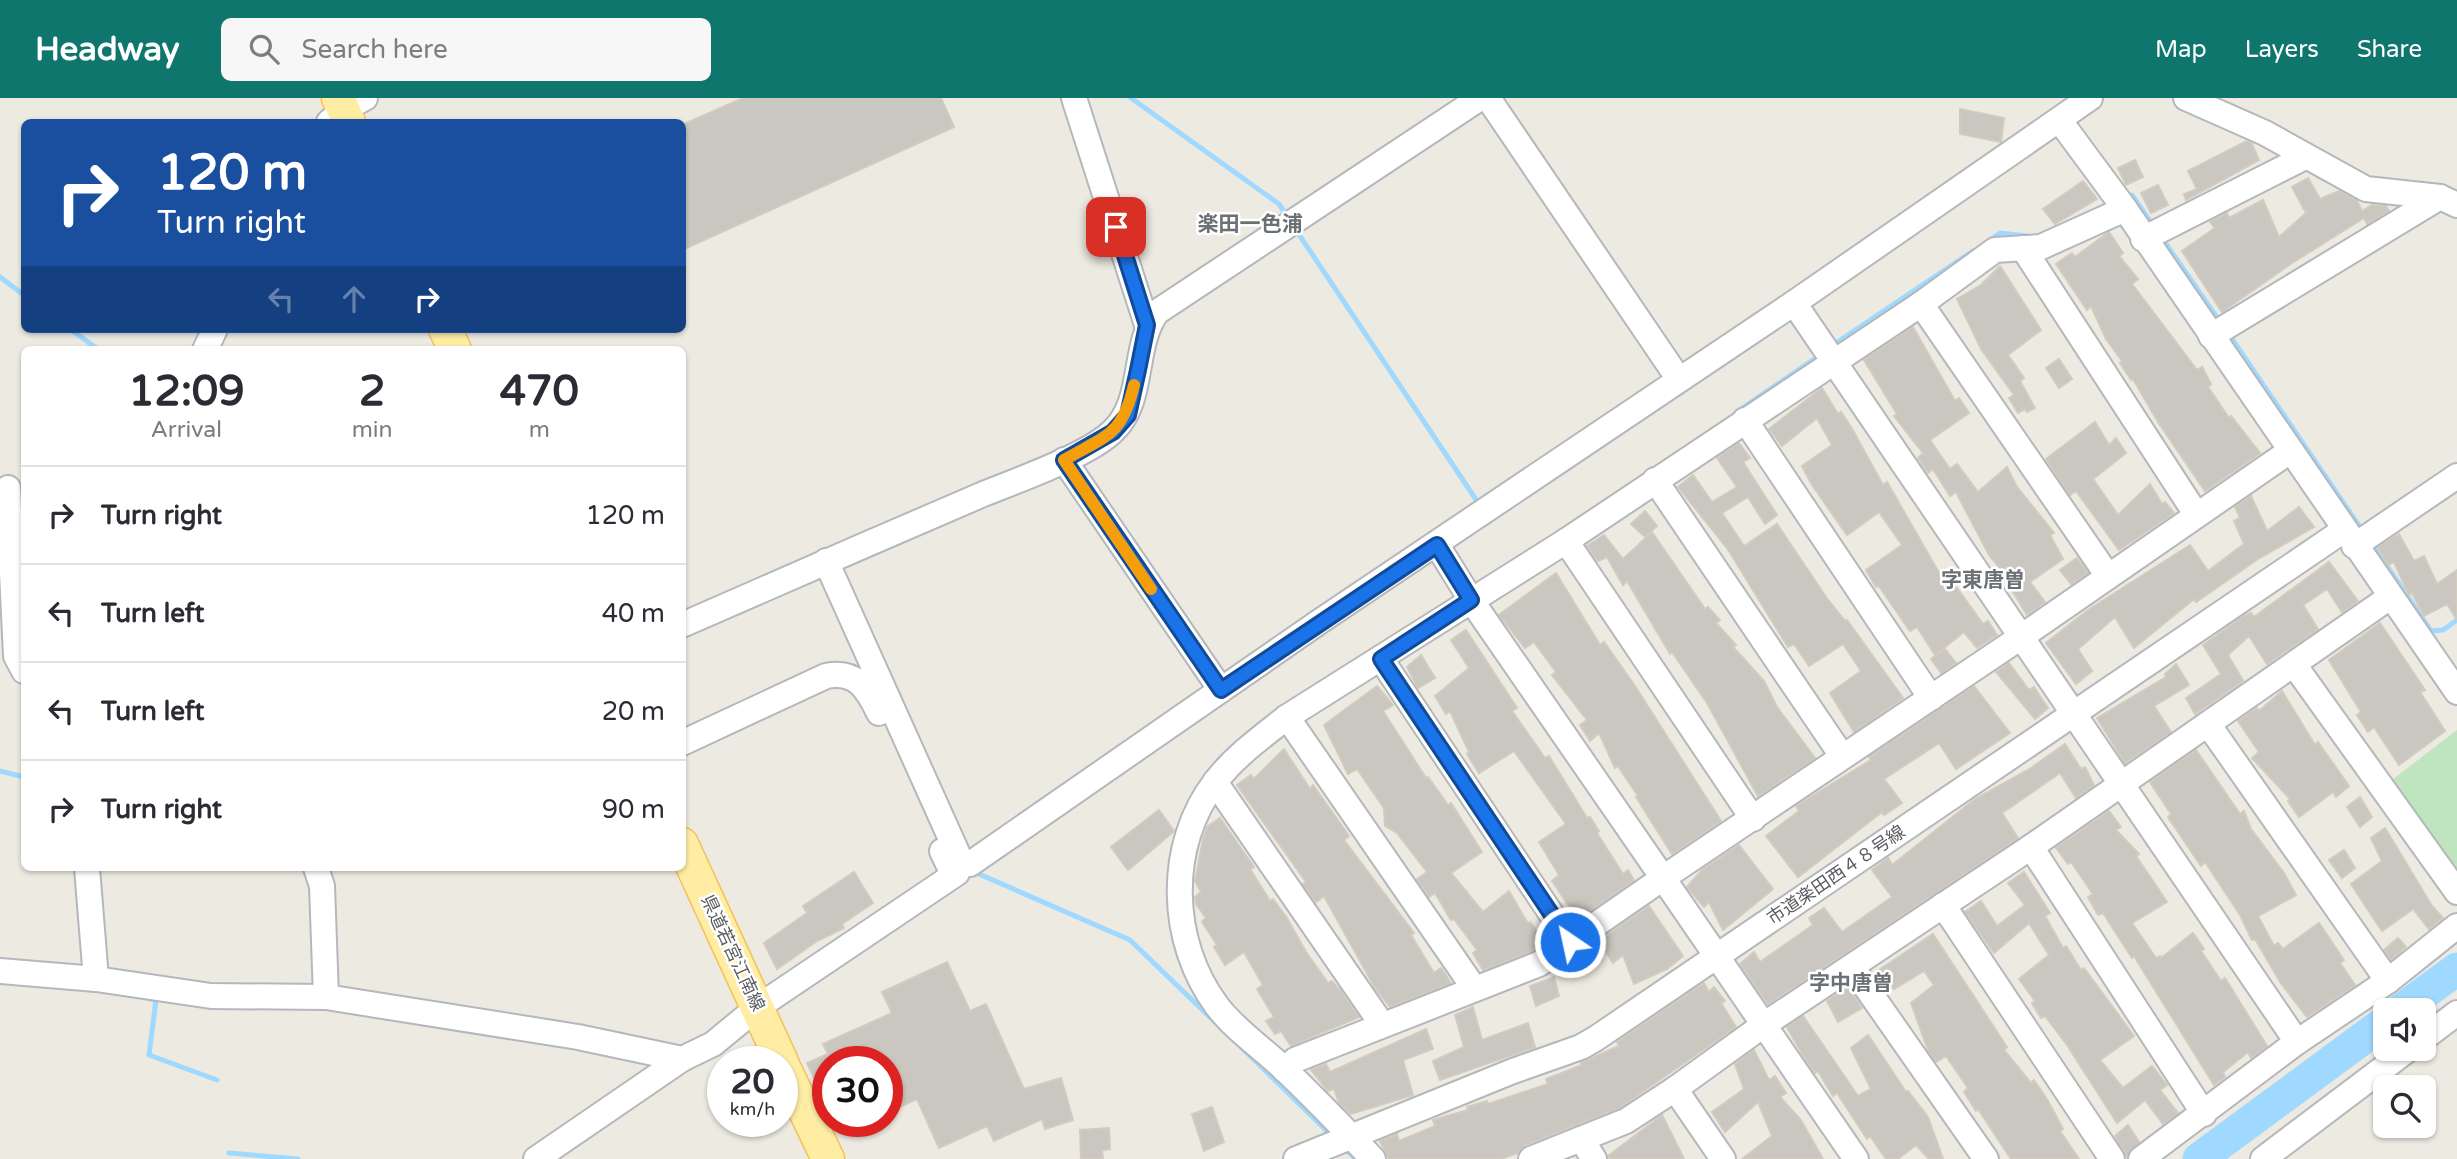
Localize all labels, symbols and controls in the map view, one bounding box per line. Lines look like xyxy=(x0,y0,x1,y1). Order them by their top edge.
search box xyxy=(221,18,711,81)
text: Headway xyxy=(35,30,179,69)
icon: search xyxy=(245,30,283,68)
text: Search here xyxy=(301,34,448,65)
text: Map xyxy=(2155,35,2207,64)
text: Layers xyxy=(2245,35,2319,64)
text: Share xyxy=(2357,35,2422,64)
text: 120 m xyxy=(157,144,307,203)
icon: right xyxy=(42,147,133,238)
pin xyxy=(1086,197,1146,257)
text: Turn right xyxy=(157,204,306,242)
icon: arrive xyxy=(1097,208,1135,246)
district label: 楽田一色浦 xyxy=(1198,212,1303,237)
icon: left xyxy=(262,280,300,318)
icon: ahead xyxy=(335,280,373,318)
icon: right xyxy=(408,280,446,318)
text: 12:09 xyxy=(128,366,245,417)
text: 2 xyxy=(359,366,385,417)
text: 470 xyxy=(500,366,579,417)
text: Arrival xyxy=(151,416,222,444)
text: min xyxy=(352,416,393,444)
text: m xyxy=(529,416,550,444)
icon: right xyxy=(42,496,80,534)
text: Turn right xyxy=(101,500,222,531)
text: 120 m xyxy=(585,500,665,531)
district label: 字東唐曽 xyxy=(1941,568,2025,593)
icon: left xyxy=(42,594,80,632)
text: Turn left xyxy=(101,598,204,629)
text: 40 m xyxy=(602,598,665,629)
icon: left xyxy=(42,692,80,730)
text: Turn left xyxy=(101,696,204,727)
text: 20 m xyxy=(602,696,665,727)
icon: right xyxy=(42,790,80,828)
text: Turn right xyxy=(101,794,222,825)
text: 90 m xyxy=(602,794,665,825)
street label: 市道楽田西４８号線 xyxy=(1763,821,1909,929)
street label: 県道若宮江南線 xyxy=(696,891,770,1015)
position arrow xyxy=(1533,905,1607,979)
district label: 字中唐曽 xyxy=(1809,971,1893,996)
map controls xyxy=(2373,998,2436,1138)
button: sound xyxy=(2373,998,2436,1061)
speed limit sign: 30 xyxy=(812,1046,903,1137)
text: 20 xyxy=(731,1061,774,1103)
button: search xyxy=(2373,1075,2436,1138)
text: km/h xyxy=(730,1098,775,1120)

